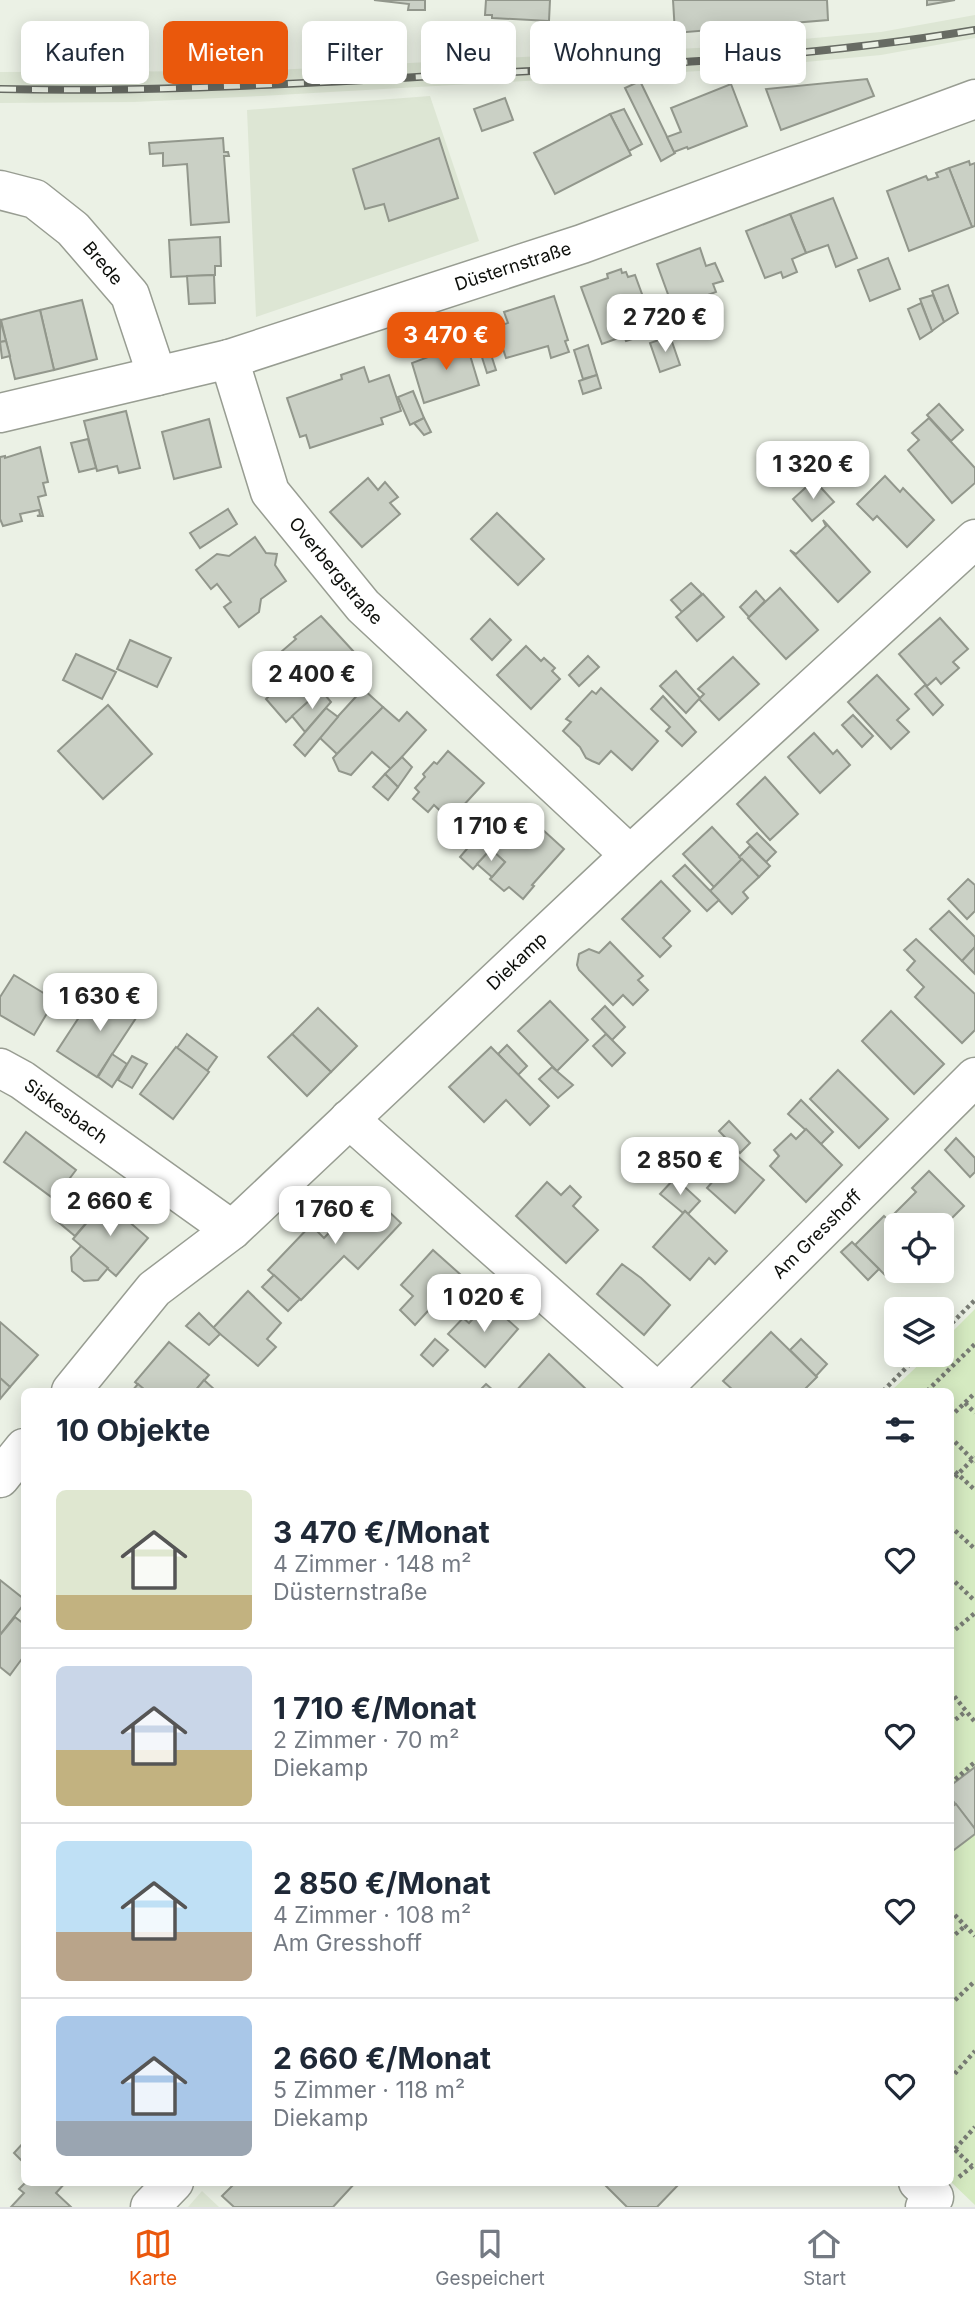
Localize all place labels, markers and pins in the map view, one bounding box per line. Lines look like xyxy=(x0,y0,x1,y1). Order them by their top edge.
pin: 2 720 € xyxy=(600,294,730,354)
pin: 3 470 € xyxy=(381,312,511,372)
pin: 1 320 € xyxy=(748,442,878,501)
pin: 2 400 € xyxy=(247,652,377,711)
pin: 1 710 € xyxy=(426,804,556,863)
pin: 1 630 € xyxy=(35,974,165,1033)
pin: 2 850 € xyxy=(615,1138,745,1197)
pin: 2 660 € xyxy=(45,1178,175,1238)
pin: 1 760 € xyxy=(270,1186,400,1246)
pin: 1 020 € xyxy=(419,1274,549,1334)

